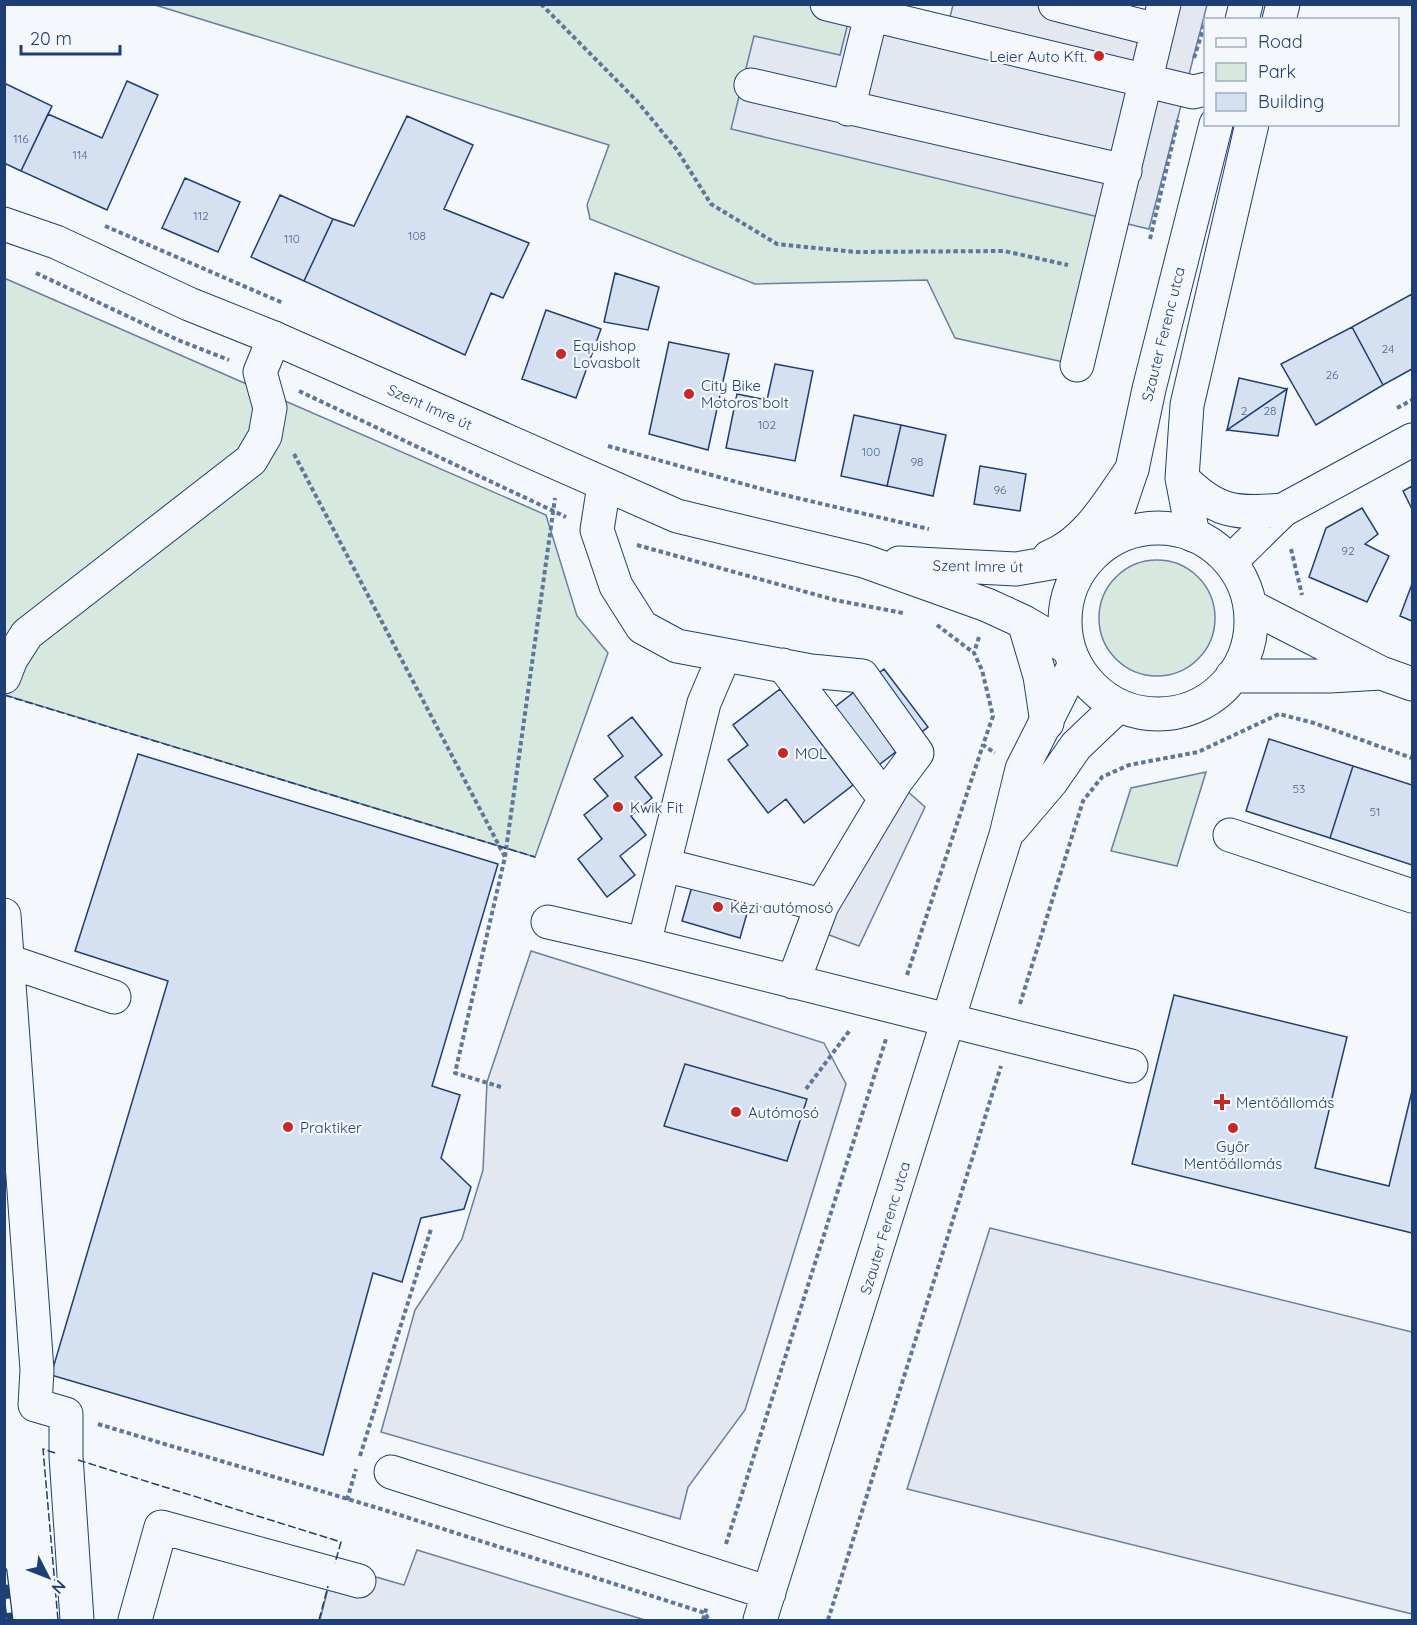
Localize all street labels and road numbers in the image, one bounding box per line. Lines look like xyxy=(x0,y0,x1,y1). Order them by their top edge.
street label: Szauter Ferenc utca xyxy=(1137,265,1189,403)
street label: Szent Imre út xyxy=(385,380,475,434)
street label: Szent Imre út xyxy=(932,556,1024,576)
street label: Szauter Ferenc utca xyxy=(856,1159,914,1297)

